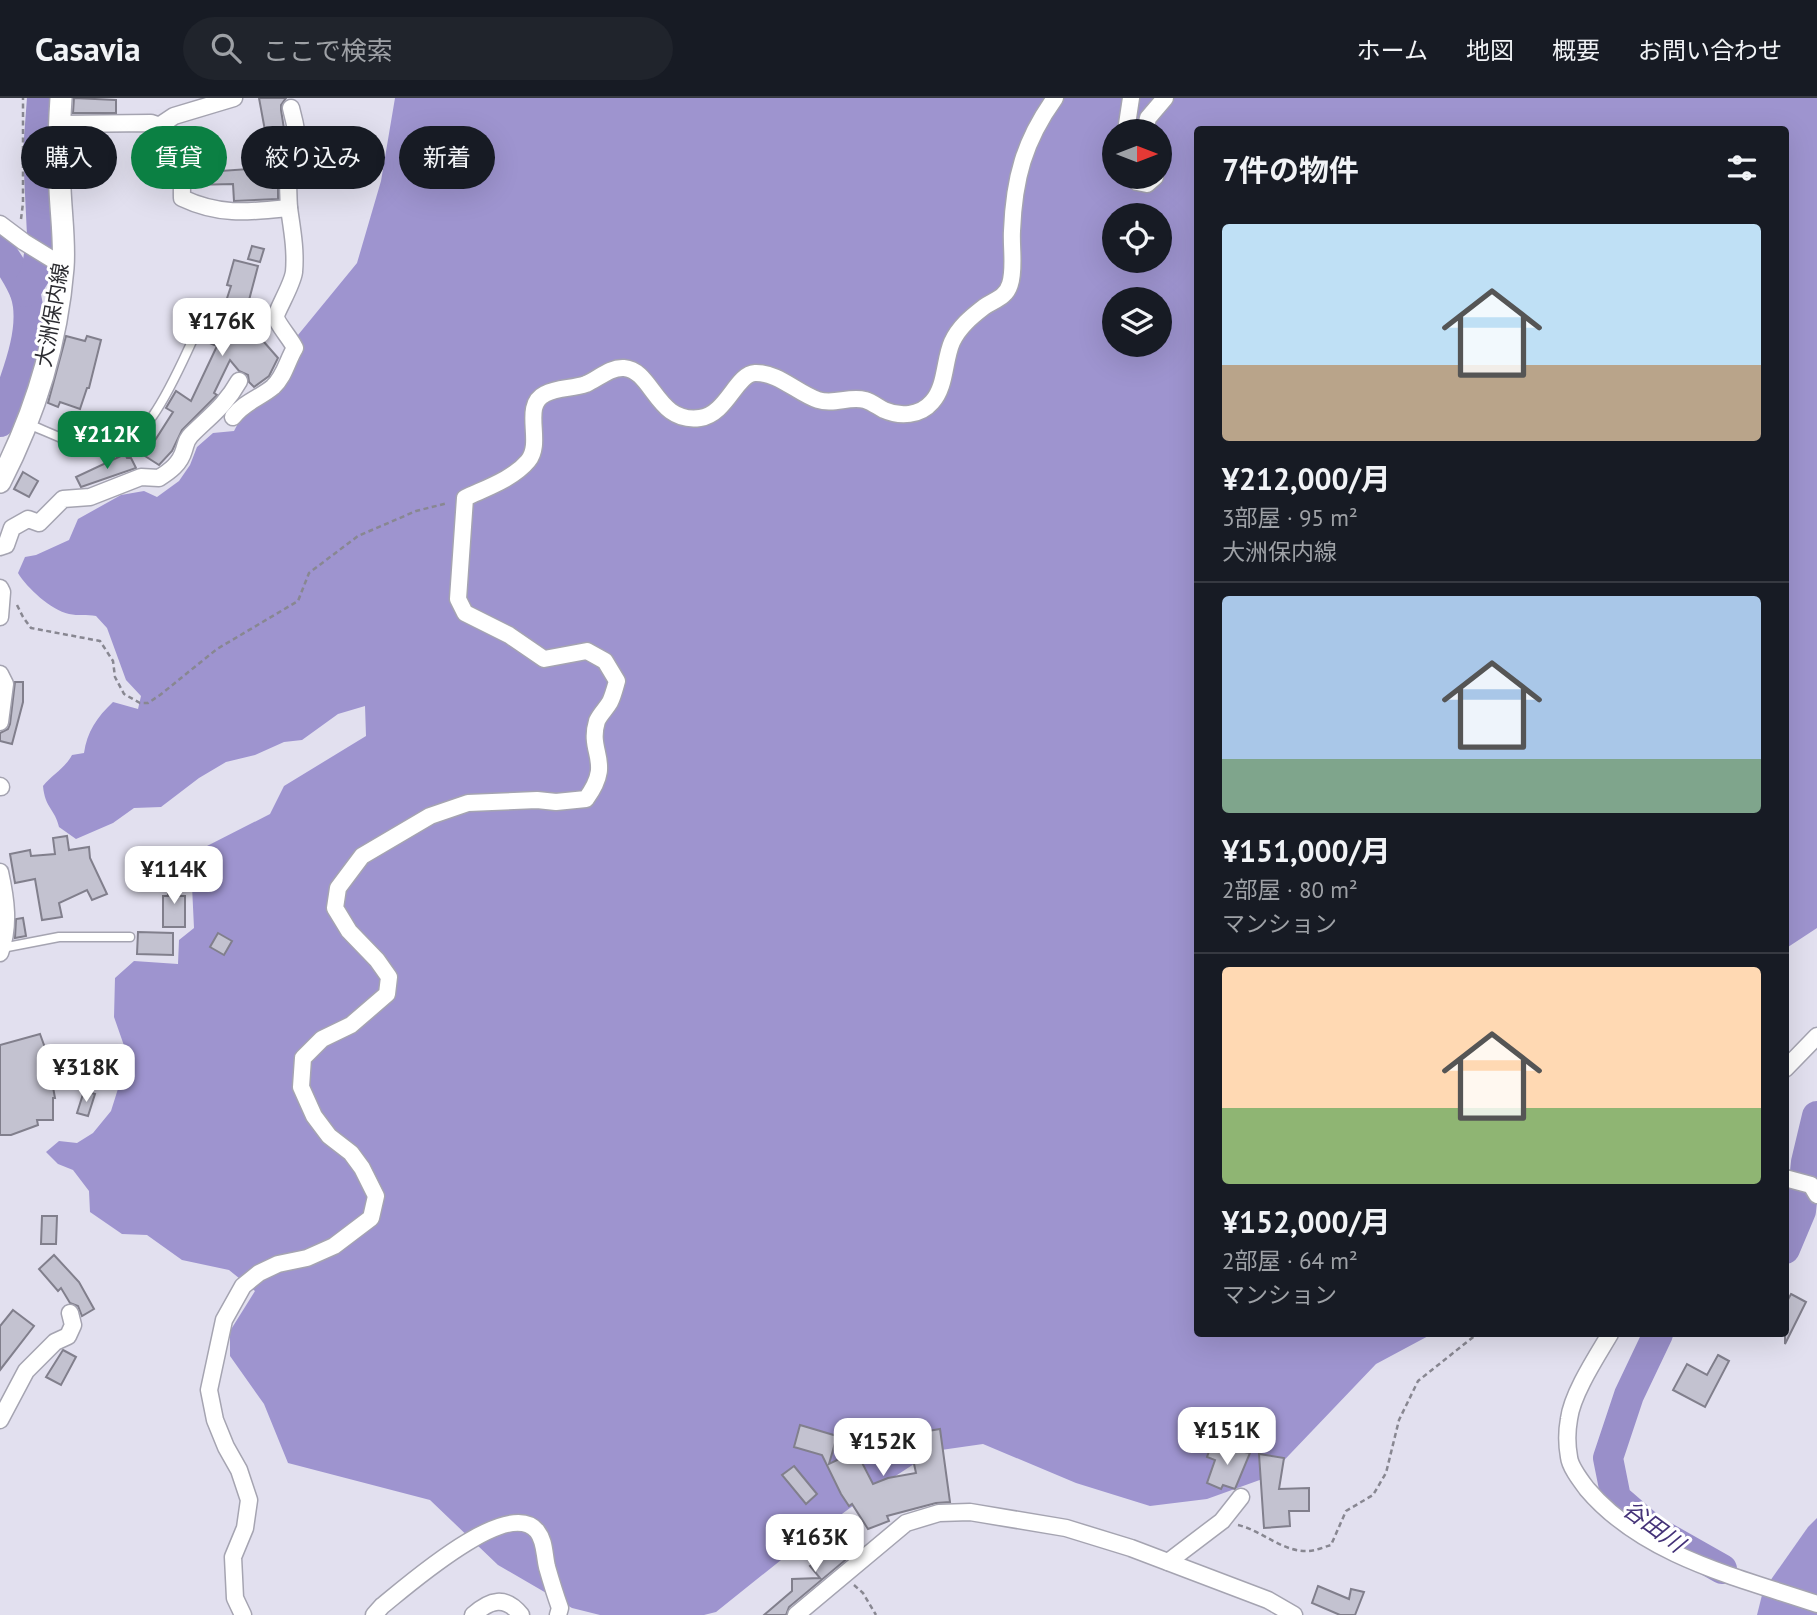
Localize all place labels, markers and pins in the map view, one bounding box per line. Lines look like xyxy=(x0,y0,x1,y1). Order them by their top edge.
pin: ¥176K xyxy=(173,299,271,358)
pin: ¥212K xyxy=(58,412,156,471)
pin: ¥114K xyxy=(125,846,223,906)
pin: ¥318K xyxy=(37,1044,135,1104)
pin: ¥151K xyxy=(1178,1408,1276,1467)
pin: ¥152K xyxy=(834,1418,932,1478)
pin: ¥163K xyxy=(766,1514,864,1574)

